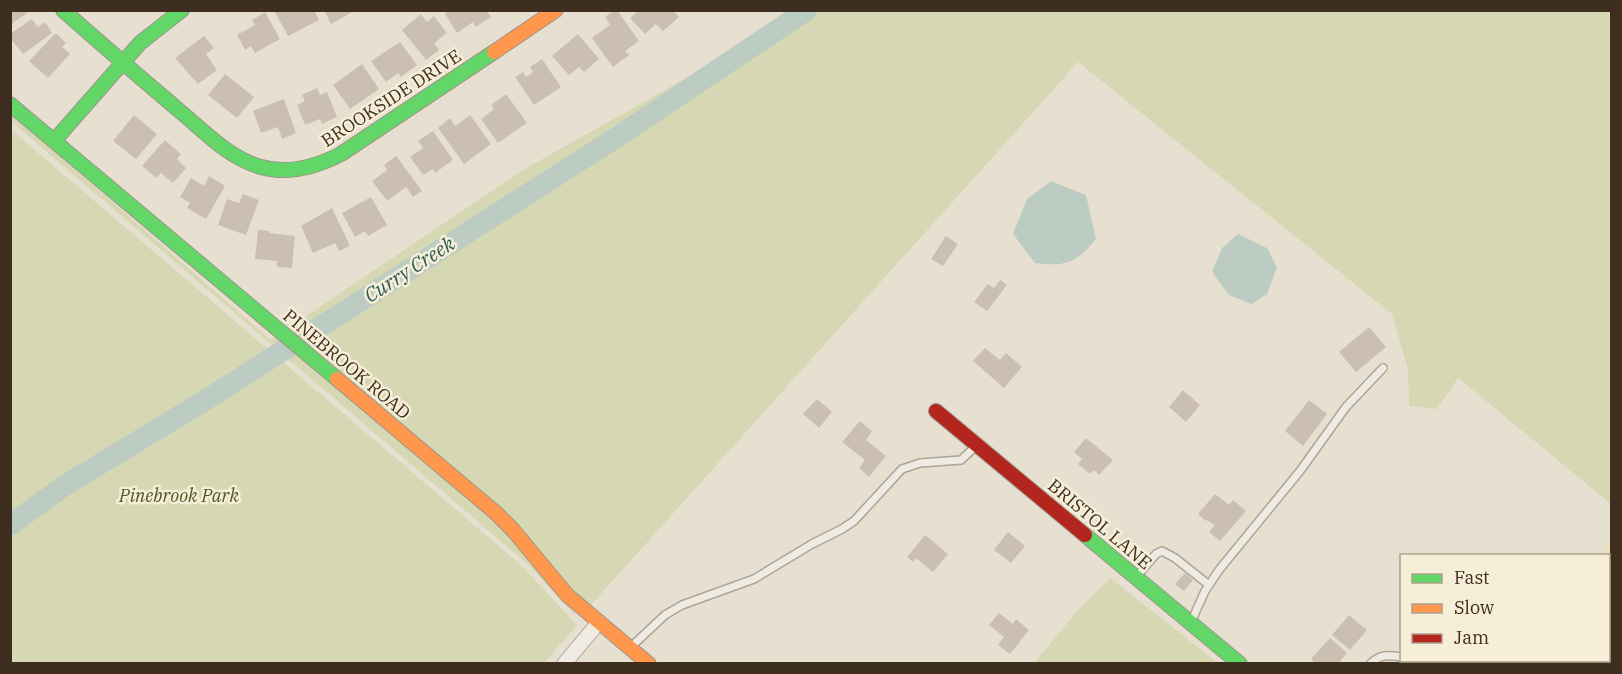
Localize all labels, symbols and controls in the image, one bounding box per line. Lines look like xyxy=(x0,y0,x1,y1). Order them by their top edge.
street label: BROOKSIDE DRIVE xyxy=(317,44,465,152)
water label: Curry Creek xyxy=(358,229,460,308)
street label: PINEBROOK ROAD xyxy=(279,304,415,424)
street label: BRISTOL LANE xyxy=(1043,474,1157,574)
park label: Pinebrook Park xyxy=(118,484,239,507)
legend xyxy=(1400,554,1610,662)
text: Fast xyxy=(1454,566,1489,589)
text: Slow xyxy=(1454,596,1494,619)
text: Jam xyxy=(1454,626,1489,649)

